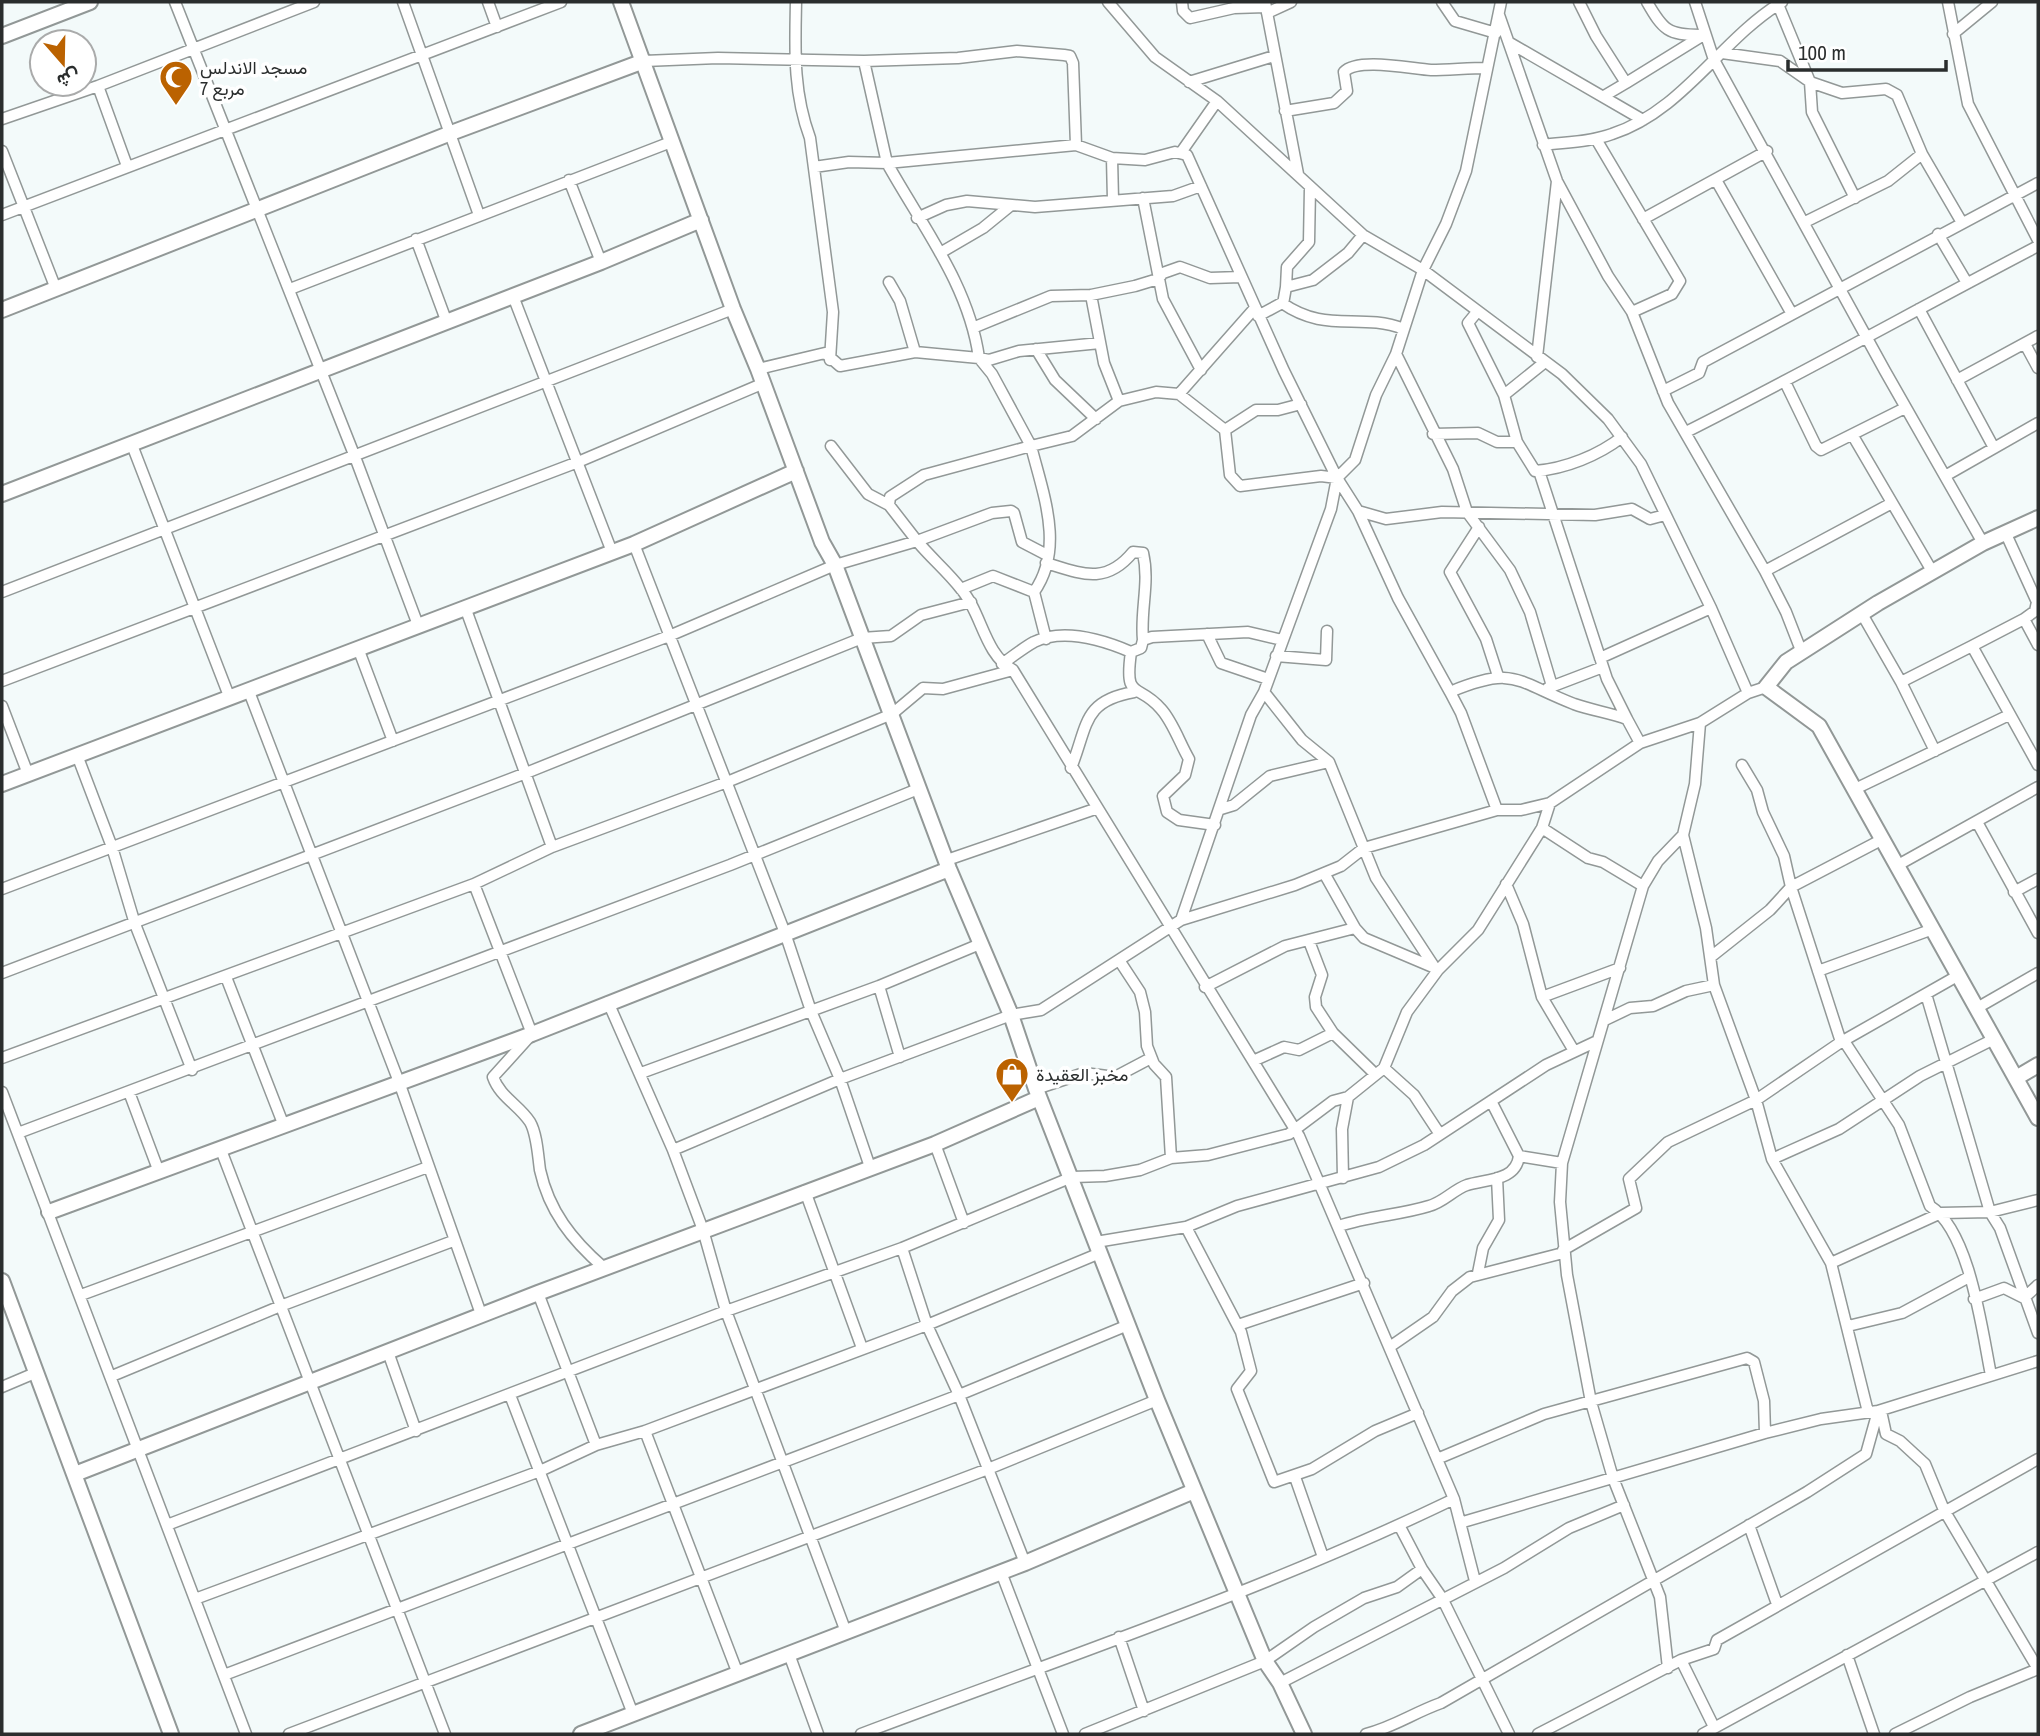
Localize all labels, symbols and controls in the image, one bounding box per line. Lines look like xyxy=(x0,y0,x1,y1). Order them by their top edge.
north arrow xyxy=(28,28,98,98)
scale bar xyxy=(1788,28,1946,72)
text: 100 m xyxy=(1798,38,1846,67)
place label: مسجد الاندلس مربع 7 xyxy=(200,55,307,101)
mosque icon: مسجد الاندلس مربع 7 xyxy=(157,58,195,107)
text: ش xyxy=(53,63,84,95)
shop icon: مخبز العقيدة xyxy=(993,1055,1031,1104)
place label: مخبز العقيدة xyxy=(1036,1062,1128,1087)

